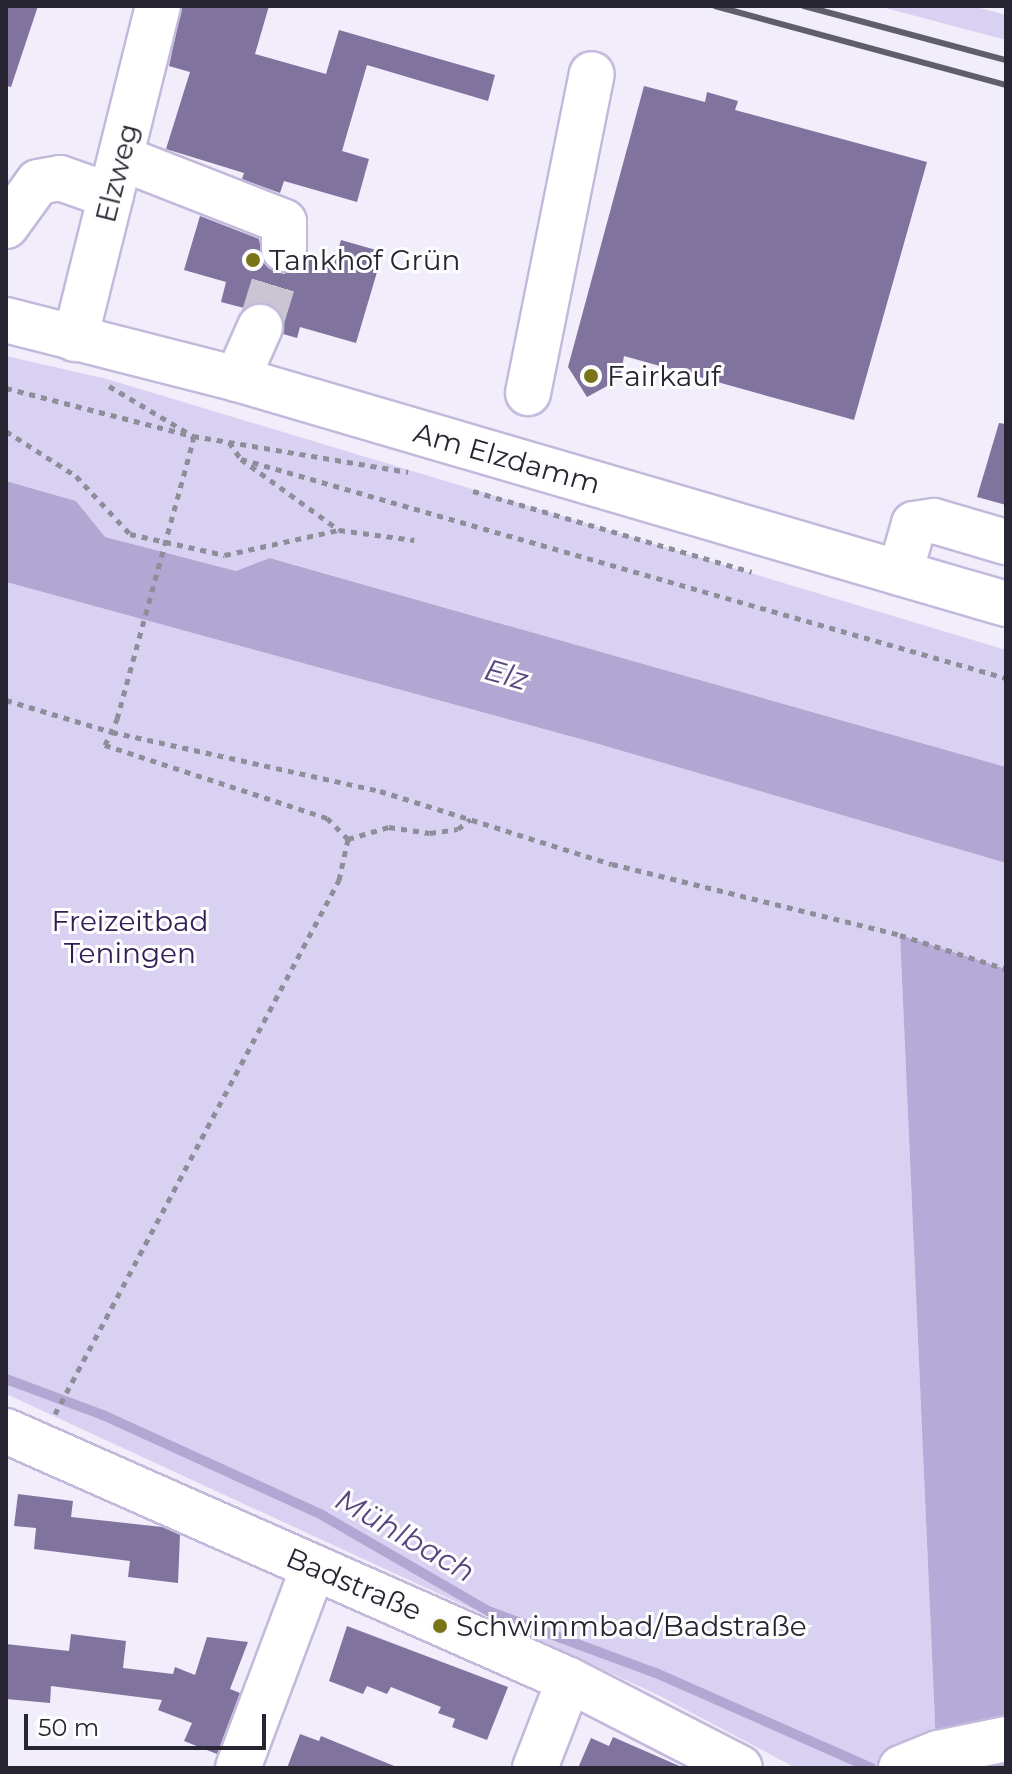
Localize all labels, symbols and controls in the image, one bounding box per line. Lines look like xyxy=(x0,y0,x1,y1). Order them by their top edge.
street label: Elzweg xyxy=(89,120,145,226)
place label: Tankhof Grün xyxy=(269,243,460,277)
marker: Tankhof Grün xyxy=(244,251,262,269)
place label: Fairkauf xyxy=(607,359,720,393)
marker: Fairkauf xyxy=(582,367,600,385)
street label: Am Elzdamm xyxy=(410,415,604,501)
water label: Elz xyxy=(480,652,532,698)
park label: Freizeitbad Teningen xyxy=(52,904,208,970)
water label: Mühlbach xyxy=(329,1482,481,1590)
street label: Badstraße xyxy=(281,1540,427,1628)
place label: Schwimmbad/Badstraße xyxy=(456,1609,807,1643)
marker: Schwimmbad/Badstraße xyxy=(431,1617,449,1635)
scale bar xyxy=(28,1698,270,1748)
text: 50 m xyxy=(38,1713,99,1742)

